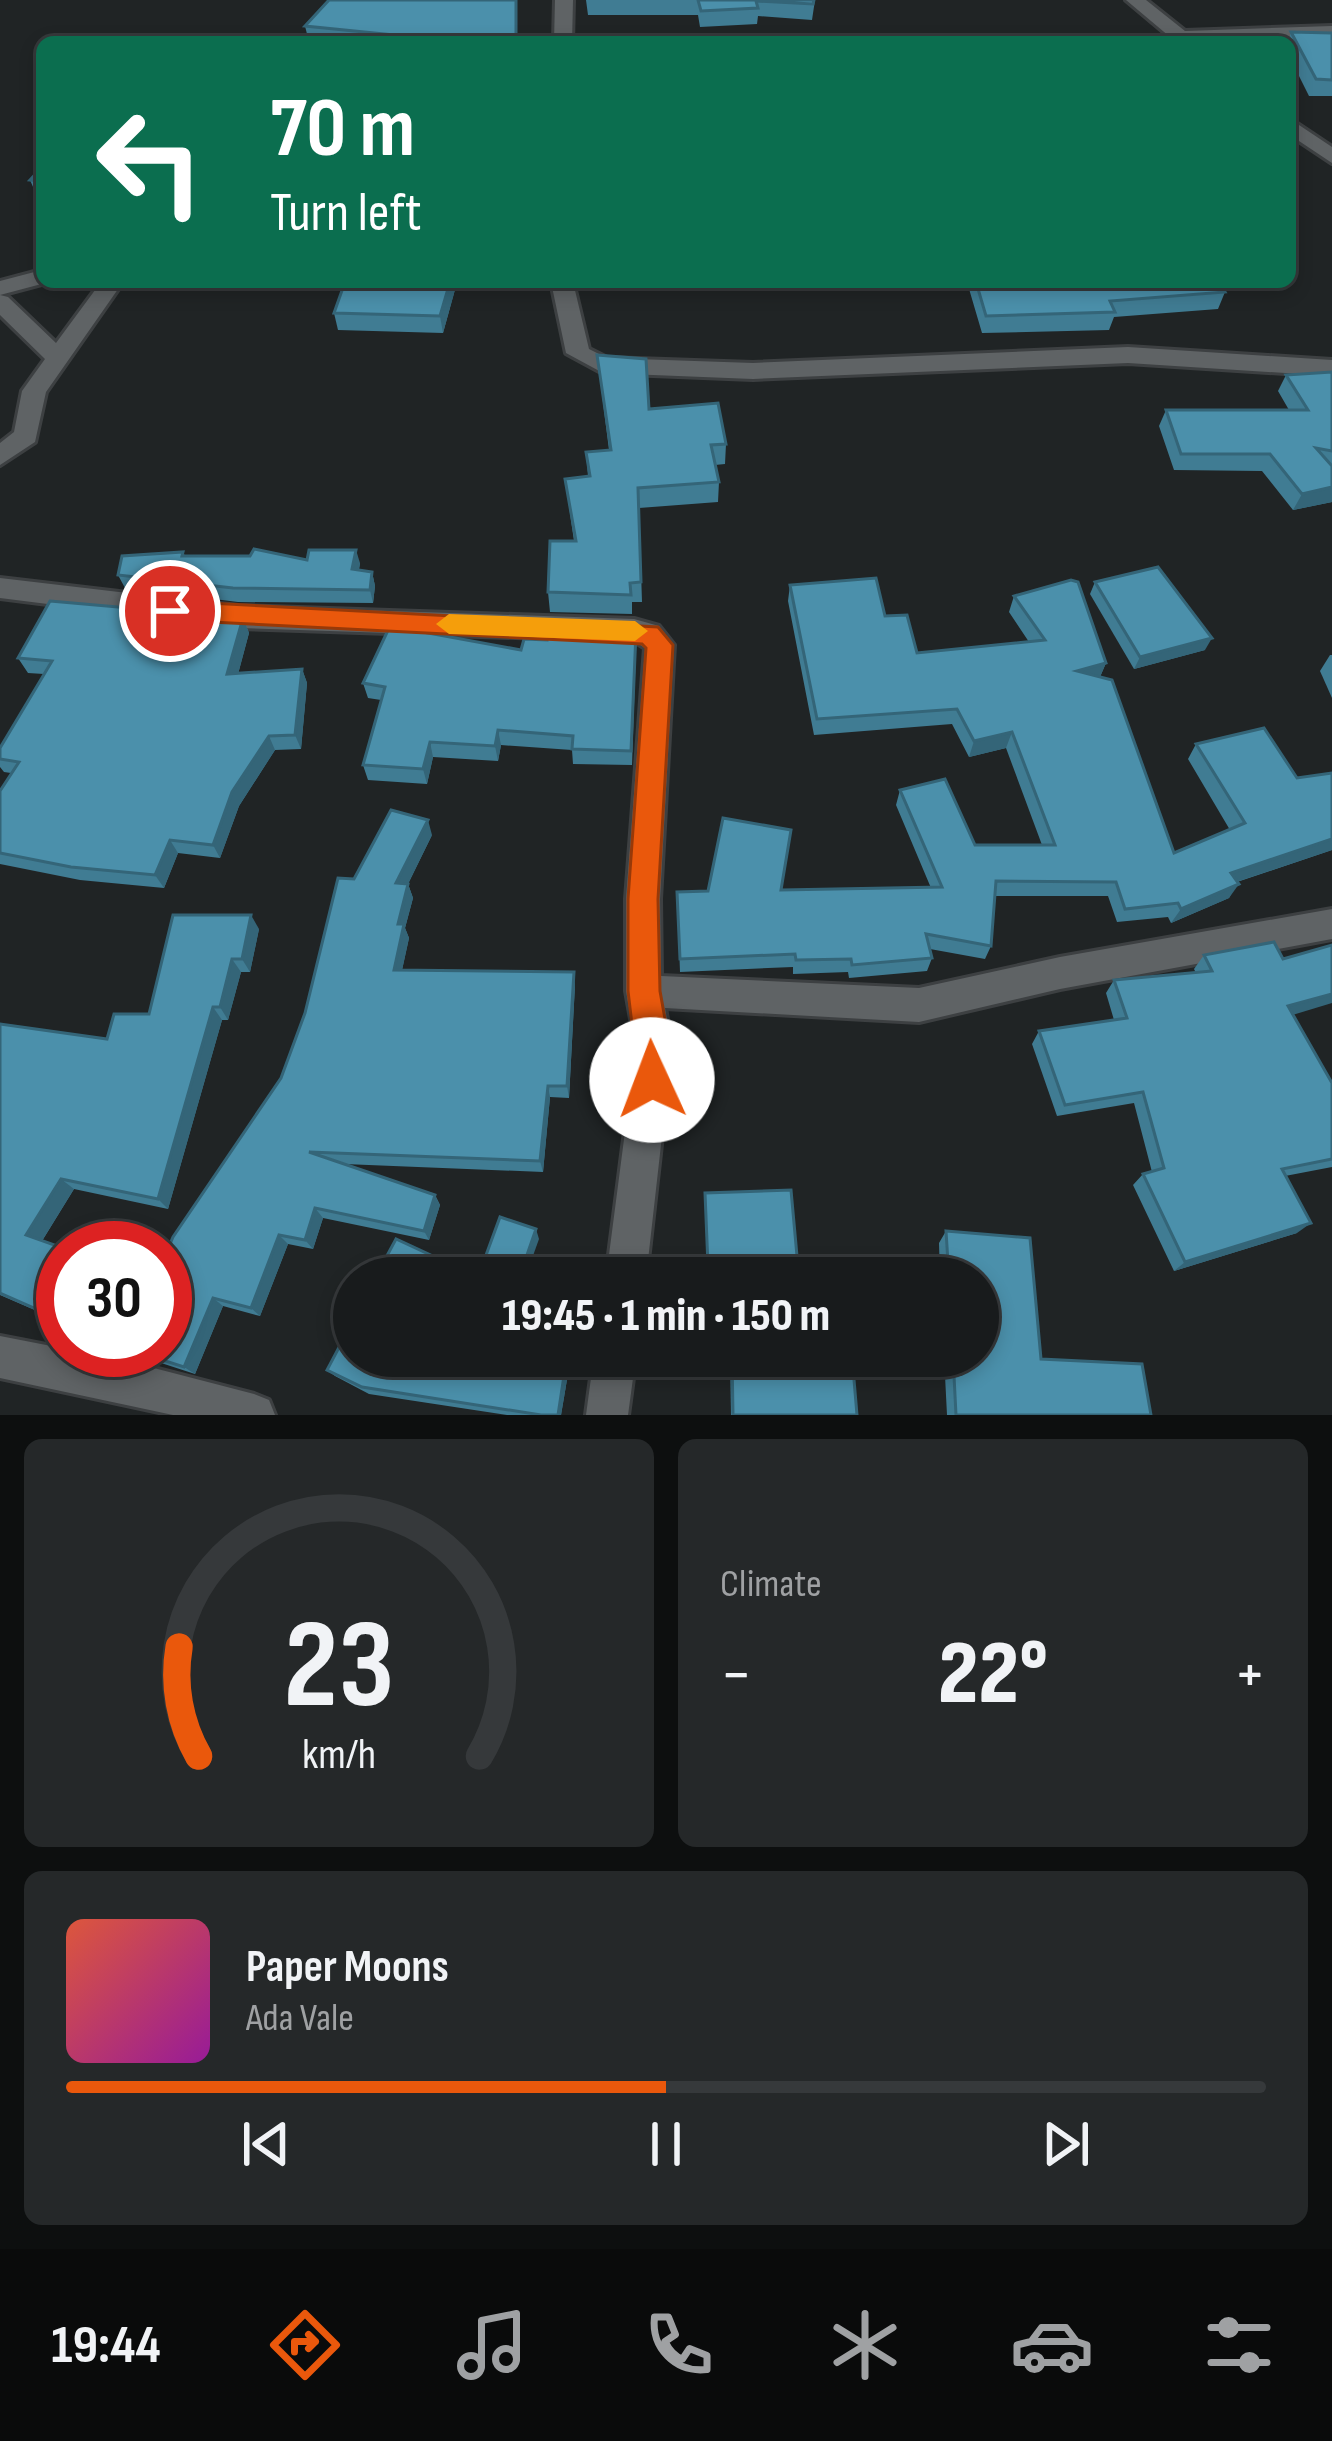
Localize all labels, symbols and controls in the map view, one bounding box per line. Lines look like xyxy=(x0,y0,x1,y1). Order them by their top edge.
text: 70 m xyxy=(270,79,415,180)
icon: left xyxy=(72,84,228,240)
text: Turn left xyxy=(270,181,422,246)
pin xyxy=(119,560,221,662)
icon: arrive xyxy=(137,578,203,644)
position arrow xyxy=(589,1017,715,1143)
speed limit sign: 30 xyxy=(36,1221,192,1377)
text: 19:45 · 1 min · 150 m xyxy=(502,1289,830,1344)
text: Climate xyxy=(720,1561,822,1608)
text: 23 xyxy=(284,1593,394,1742)
text: 22° xyxy=(938,1621,1048,1729)
text: − xyxy=(720,1636,752,1715)
text: + xyxy=(1234,1636,1266,1715)
text: km/h xyxy=(302,1729,376,1781)
text: Paper Moons xyxy=(246,1940,449,1995)
text: Ada Vale xyxy=(246,1995,354,2042)
icon: previous xyxy=(233,2111,299,2177)
icon: pause xyxy=(633,2111,699,2177)
icon: next xyxy=(1033,2111,1099,2177)
icon: directions xyxy=(263,2303,347,2387)
icon: music xyxy=(450,2303,534,2387)
icon: phone xyxy=(637,2303,721,2387)
icon: climate xyxy=(823,2303,907,2387)
icon: car xyxy=(1010,2303,1094,2387)
icon: filters xyxy=(1197,2303,1281,2387)
text: 19:44 xyxy=(51,2313,161,2378)

